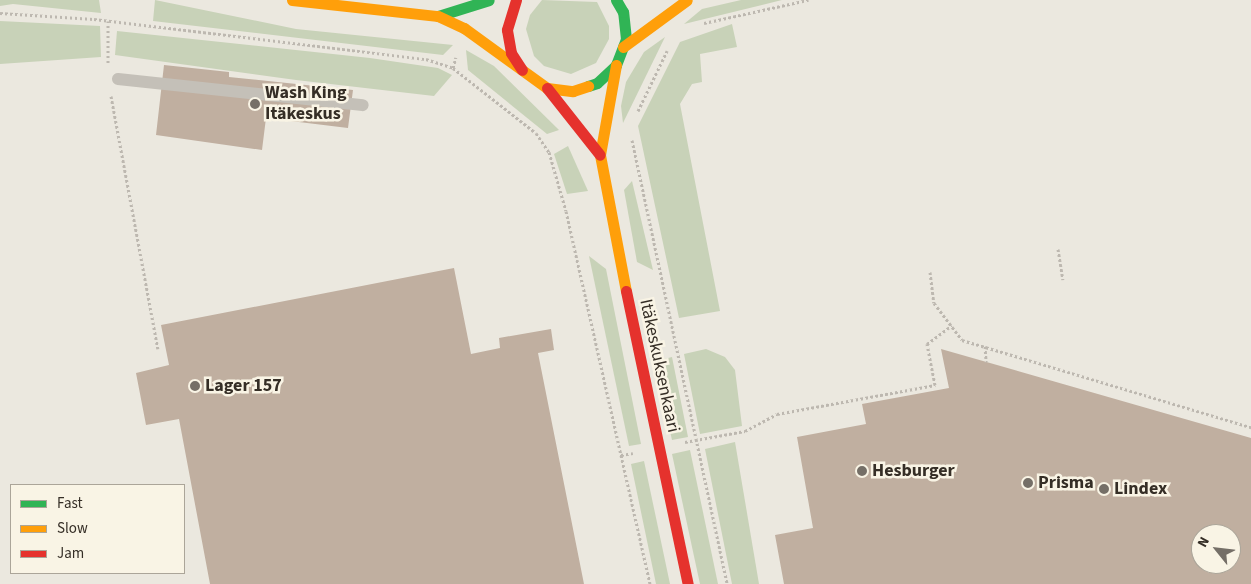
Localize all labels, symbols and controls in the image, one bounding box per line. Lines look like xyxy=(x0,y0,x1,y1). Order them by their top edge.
place label: Wash King Itäkeskus xyxy=(265,83,347,126)
marker: Wash King Itäkeskus xyxy=(249,98,261,110)
street label: Itäkeskuksenkaari xyxy=(634,297,684,435)
place label: Lager 157 xyxy=(205,375,282,397)
marker: Lager 157 xyxy=(189,380,201,392)
place label: Hesburger xyxy=(872,460,955,482)
marker: Hesburger xyxy=(856,465,868,477)
place label: Prisma xyxy=(1038,472,1094,494)
marker: Prisma xyxy=(1022,477,1034,489)
place label: Lindex xyxy=(1114,478,1167,500)
marker: Lindex xyxy=(1098,483,1110,495)
legend xyxy=(10,484,185,574)
text: Fast xyxy=(57,493,83,514)
text: Slow xyxy=(57,518,88,539)
north arrow xyxy=(1191,524,1241,574)
text: N xyxy=(1193,533,1215,551)
text: Jam xyxy=(57,543,84,564)

